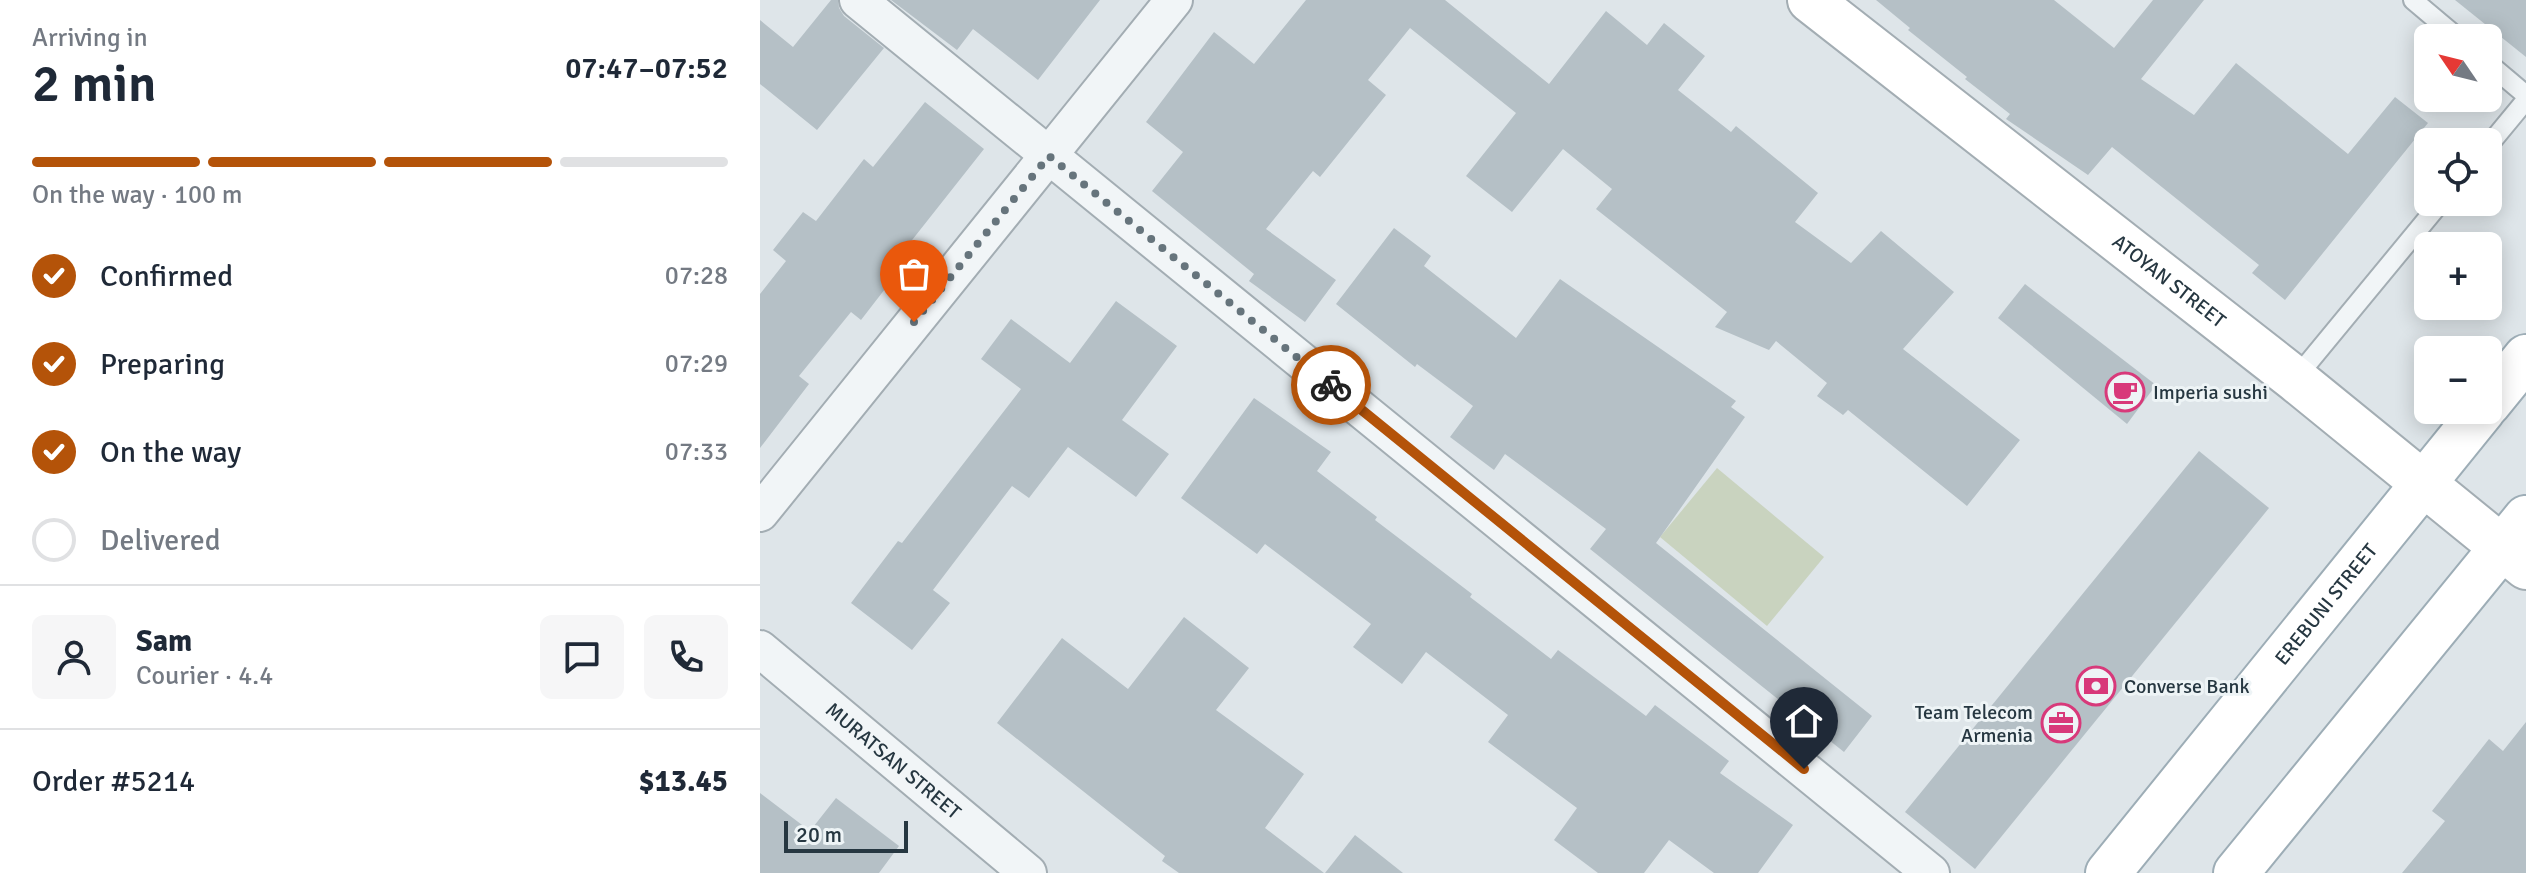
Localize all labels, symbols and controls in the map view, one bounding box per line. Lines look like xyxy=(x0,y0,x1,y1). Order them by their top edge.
text: Arriving in xyxy=(32,22,148,54)
north arrow xyxy=(2414,24,2502,112)
map controls xyxy=(2414,24,2502,424)
text: 07:47–07:52 xyxy=(565,50,728,87)
text: 2 min xyxy=(32,52,157,116)
button: locate xyxy=(2414,128,2502,216)
text: On the way · 100 m xyxy=(32,179,242,211)
street label: ATOYAN STREET xyxy=(2108,229,2231,333)
button: + xyxy=(2414,232,2502,320)
pin xyxy=(880,240,948,322)
icon: bag xyxy=(892,252,936,296)
icon: check xyxy=(32,254,76,298)
text: Confirmed xyxy=(100,258,233,295)
text: 07:28 xyxy=(665,260,728,292)
button: − xyxy=(2414,336,2502,424)
icon: check xyxy=(32,342,76,386)
courier xyxy=(1291,345,1371,425)
text: Preparing xyxy=(100,346,225,383)
text: 07:29 xyxy=(665,348,728,380)
icon: bike xyxy=(1309,363,1353,407)
cafe icon: Imperia sushi xyxy=(2104,371,2146,413)
place label: Imperia sushi xyxy=(2153,380,2268,405)
icon: check xyxy=(32,430,76,474)
text: On the way xyxy=(100,434,241,471)
text: 07:33 xyxy=(665,436,728,468)
text: Delivered xyxy=(100,522,221,559)
street label: EREBUNI STREET xyxy=(2269,538,2382,670)
button: person xyxy=(32,615,116,699)
button: chat xyxy=(540,615,624,699)
button: phone xyxy=(644,615,728,699)
text: Sam xyxy=(136,623,192,660)
text: Courier · 4.4 xyxy=(136,660,273,692)
bank icon: Converse Bank xyxy=(2075,665,2117,707)
place label: Converse Bank xyxy=(2124,674,2250,699)
pin xyxy=(1770,687,1838,769)
street label: MURATSAN STREET xyxy=(821,697,966,824)
icon: home xyxy=(1782,699,1826,743)
place label: Team Telecom Armenia xyxy=(1915,700,2033,748)
office icon: Team Telecom Armenia xyxy=(2040,702,2082,744)
text: Order #5214 xyxy=(32,763,195,800)
text: $13.45 xyxy=(638,763,728,800)
scale bar xyxy=(784,817,908,853)
text: 20 m xyxy=(796,821,842,848)

